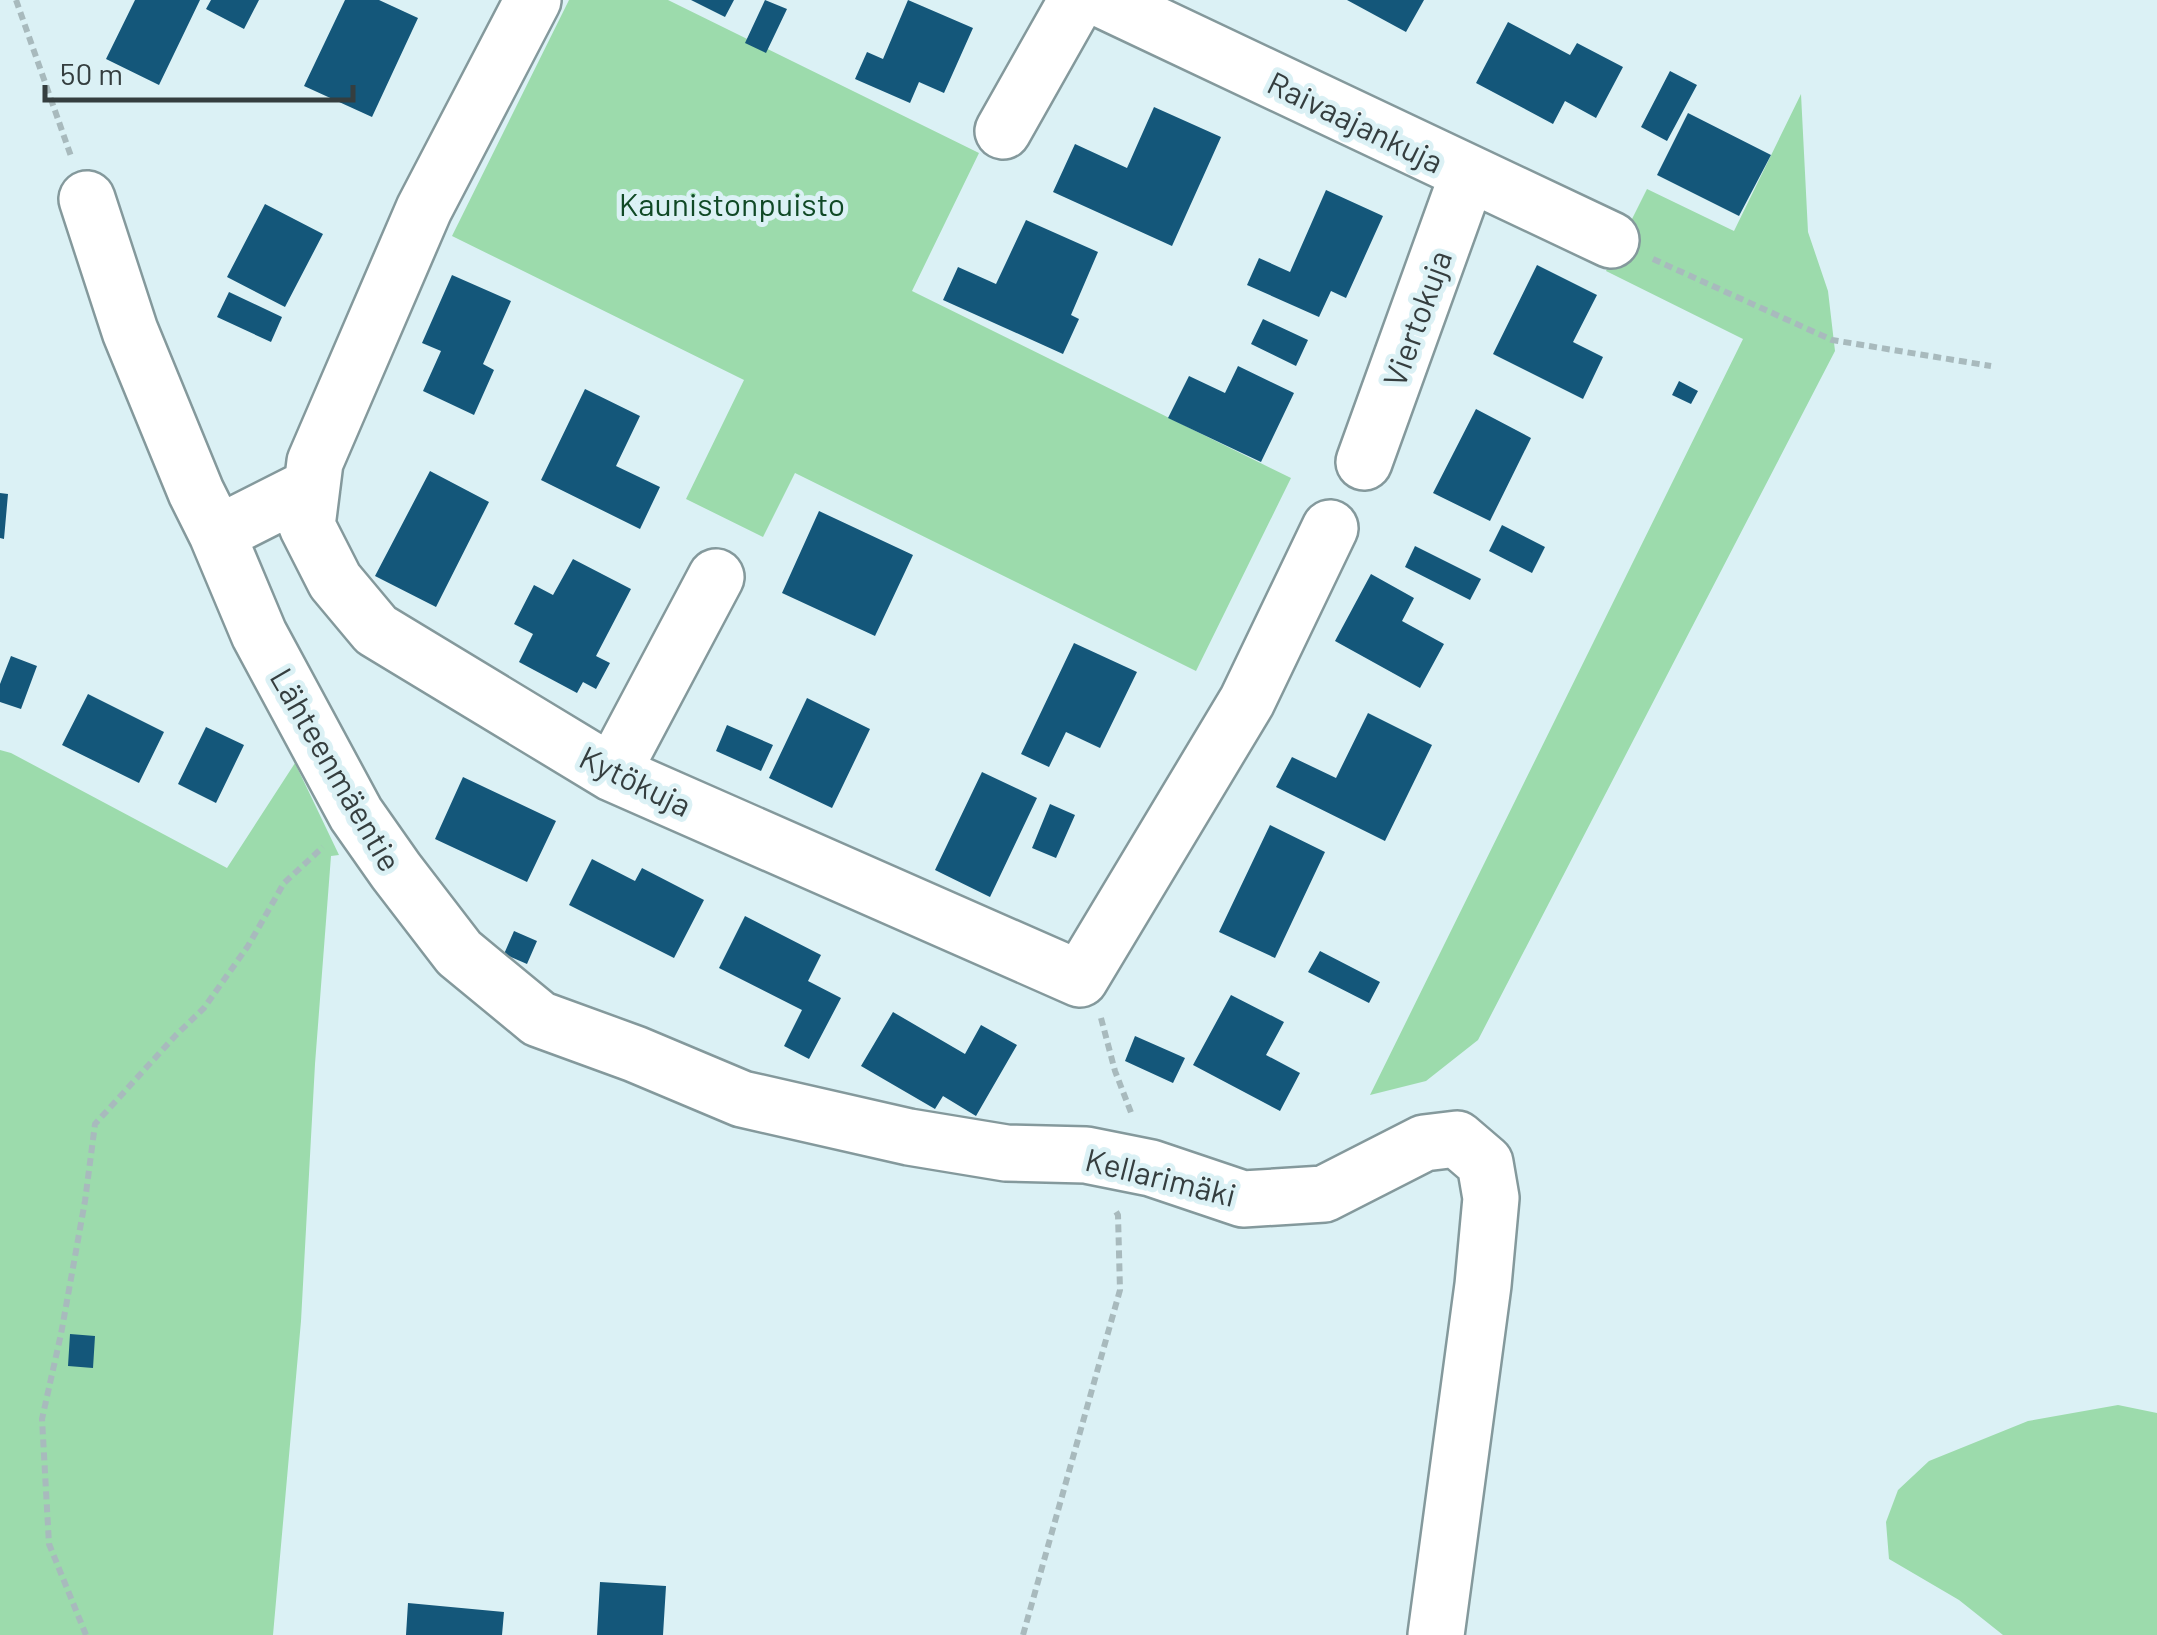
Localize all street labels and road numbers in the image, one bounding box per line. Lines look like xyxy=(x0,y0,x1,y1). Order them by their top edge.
street label: Raivaajankuja xyxy=(1262,62,1450,180)
street label: Viertokuja xyxy=(1374,245,1458,391)
street label: Lähteenmäentie xyxy=(264,661,410,877)
street label: Kytökuja xyxy=(574,737,698,823)
street label: Kellarimäki xyxy=(1082,1139,1240,1213)

